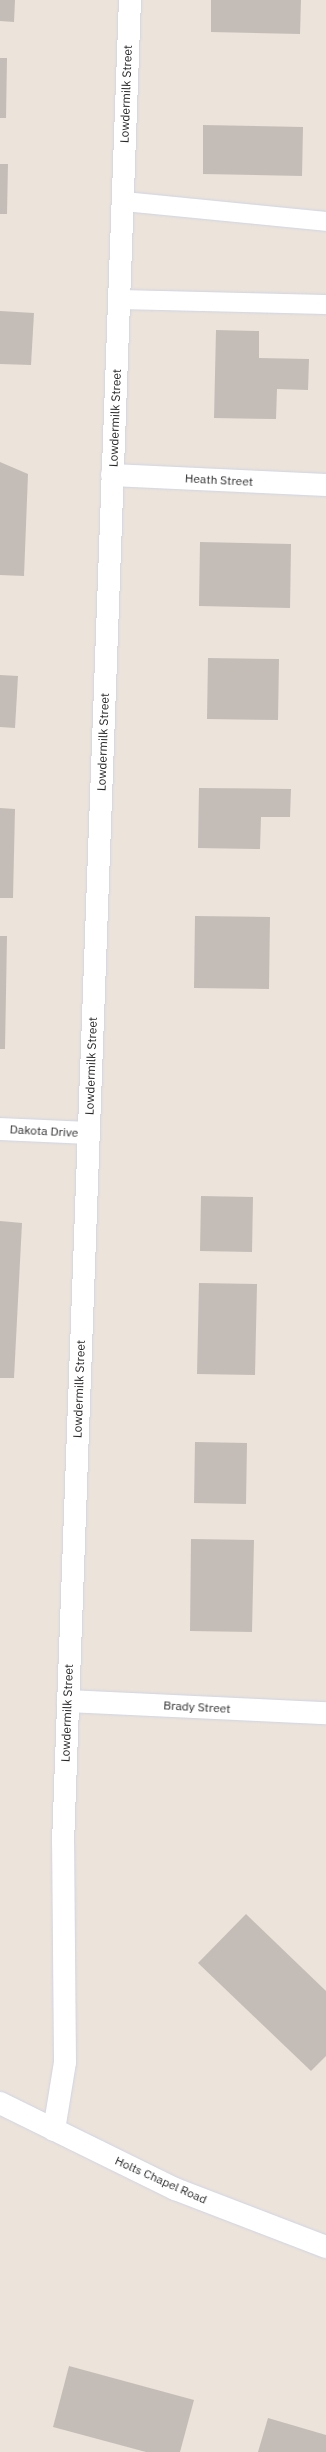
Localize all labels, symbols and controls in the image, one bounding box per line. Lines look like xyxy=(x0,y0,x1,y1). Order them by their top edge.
street label: Lowdermilk Street xyxy=(117,45,135,143)
street label: Lowdermilk Street xyxy=(106,369,124,467)
street label: Heath Street xyxy=(185,471,253,489)
street label: Lowdermilk Street xyxy=(94,693,112,791)
street label: Lowdermilk Street xyxy=(82,1017,100,1115)
street label: Dakota Drive xyxy=(9,1122,79,1140)
street label: Lowdermilk Street xyxy=(70,1340,88,1438)
street label: Lowdermilk Street xyxy=(58,1664,76,1762)
street label: Brady Street xyxy=(163,1698,231,1716)
street label: Holts Chapel Road xyxy=(113,2153,209,2207)

